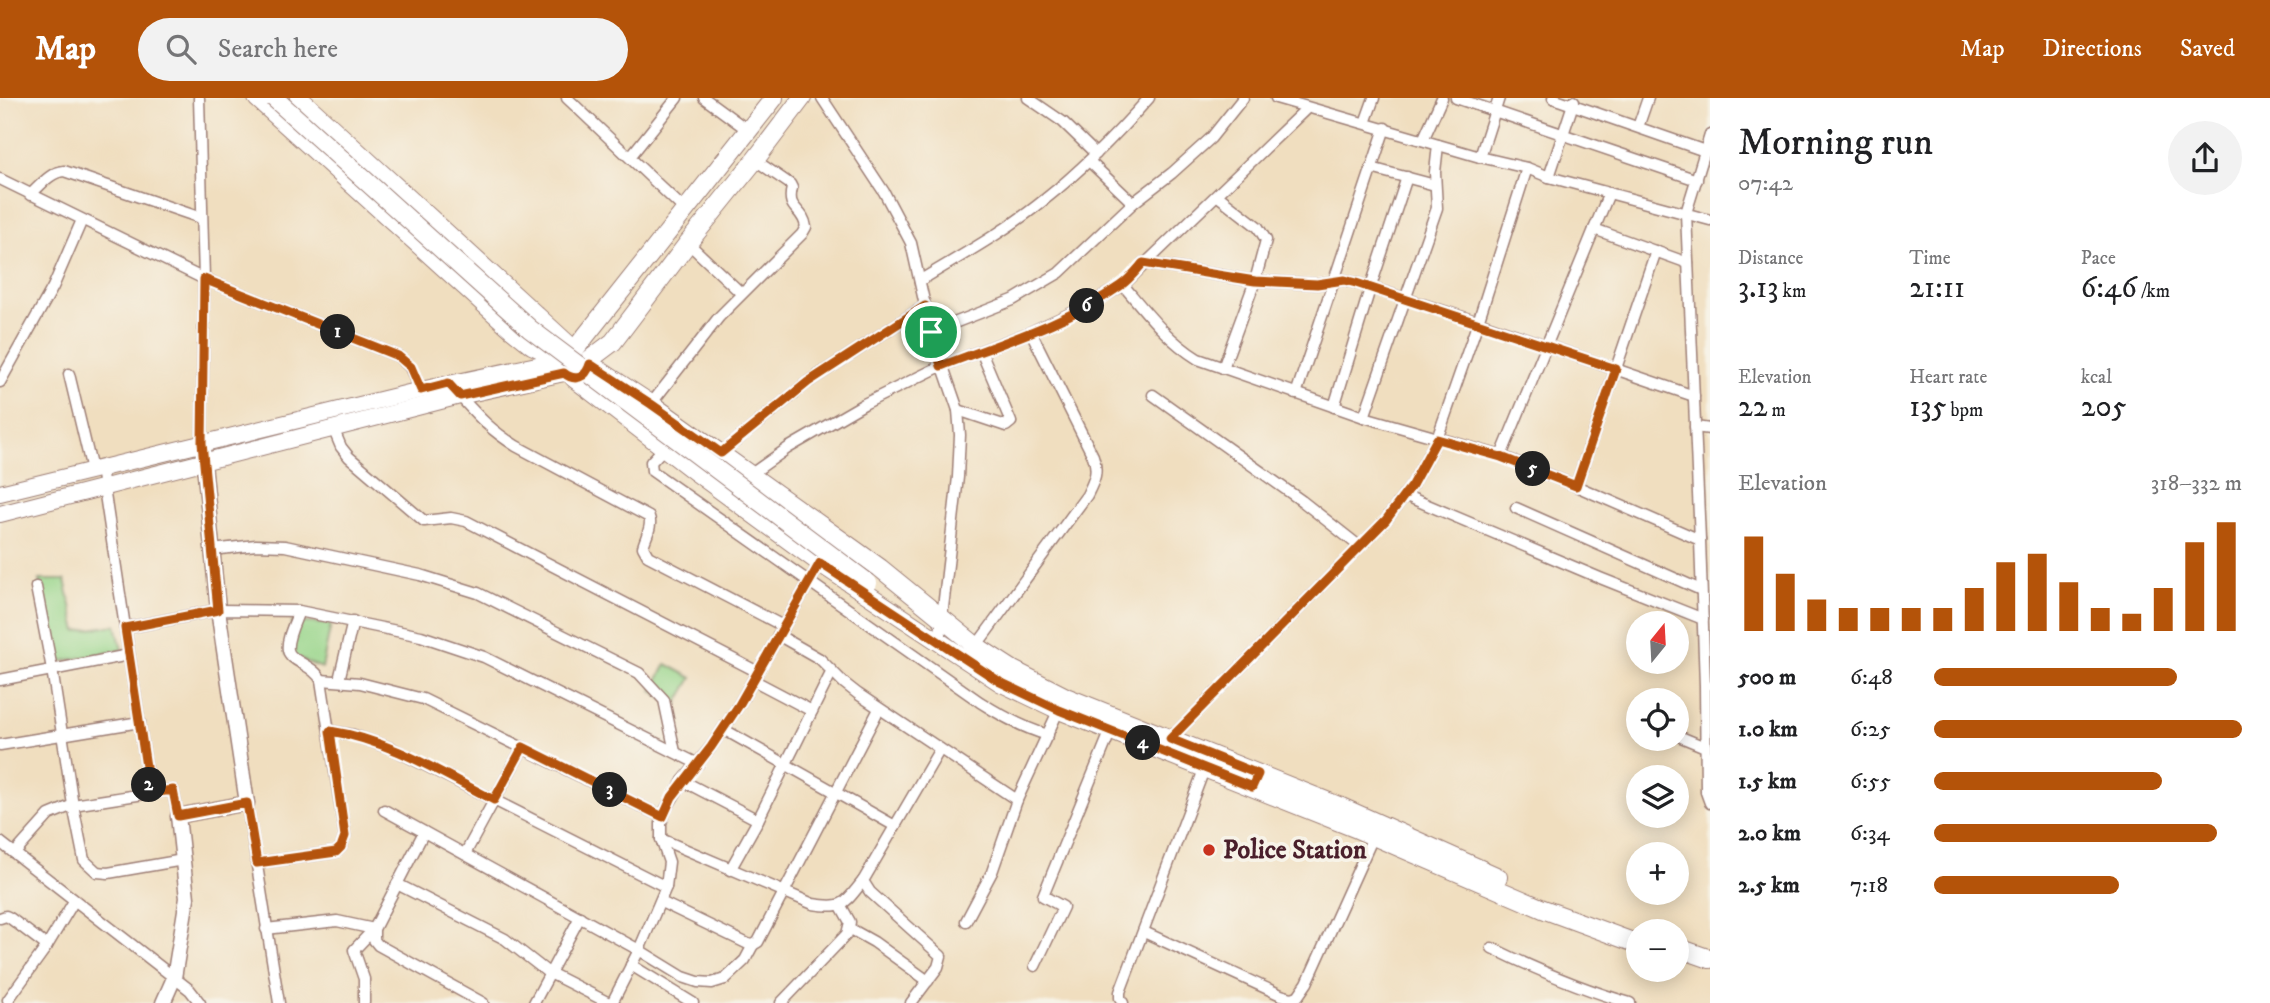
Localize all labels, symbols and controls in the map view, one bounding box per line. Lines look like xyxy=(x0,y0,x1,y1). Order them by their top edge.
search box xyxy=(138,18,628,81)
text: Map xyxy=(35,29,96,70)
icon: search xyxy=(162,30,200,68)
text: Search here xyxy=(218,33,338,66)
text: Map xyxy=(1960,34,2005,64)
text: Directions xyxy=(2043,34,2142,64)
text: Saved xyxy=(2180,34,2235,64)
text: Morning run xyxy=(1738,119,1933,167)
button: share xyxy=(2168,121,2242,195)
text: 07:42 xyxy=(1738,169,1793,198)
text: Distance xyxy=(1738,247,1803,270)
text: Time xyxy=(1909,247,1951,270)
text: Pace xyxy=(2081,247,2116,270)
text: 3.13 xyxy=(1738,270,1779,307)
text: 21:11 xyxy=(1909,270,1965,307)
text: 6:46 xyxy=(2081,270,2137,307)
text: km xyxy=(1779,280,1806,303)
text: /km xyxy=(2137,280,2170,303)
pin: 6 xyxy=(1070,288,1104,324)
text: 6 xyxy=(1082,294,1091,317)
pin xyxy=(901,302,961,362)
icon: arrive xyxy=(912,313,950,351)
pin: 1 xyxy=(320,314,356,350)
text: 1 xyxy=(334,320,341,343)
text: Elevation xyxy=(1738,366,1812,389)
text: Heart rate xyxy=(1909,366,1987,389)
text: kcal xyxy=(2081,366,2112,389)
text: 22 xyxy=(1738,389,1767,426)
text: 135 xyxy=(1909,389,1946,426)
text: 205 xyxy=(2081,389,2126,426)
text: m xyxy=(1767,399,1786,422)
text: bpm xyxy=(1946,399,1983,422)
pin: 5 xyxy=(1516,452,1550,486)
text: 5 xyxy=(1528,457,1537,480)
text: Elevation xyxy=(1738,469,1827,498)
text: 318–332 m xyxy=(2151,469,2242,498)
north arrow xyxy=(1626,611,1689,674)
map controls xyxy=(1626,611,1689,982)
text: 500 m xyxy=(1738,663,1796,692)
text: 6:48 xyxy=(1850,663,1893,692)
button: locate xyxy=(1626,688,1689,751)
text: 1.0 km xyxy=(1738,715,1798,744)
text: 6:25 xyxy=(1850,715,1891,744)
pin: 4 xyxy=(1126,726,1160,760)
text: 4 xyxy=(1137,731,1148,754)
button: layers xyxy=(1626,765,1689,828)
text: 1.5 km xyxy=(1738,767,1797,796)
text: 6:55 xyxy=(1850,767,1891,796)
pin: 2 xyxy=(132,768,166,802)
pin: 3 xyxy=(592,772,628,808)
text: 2 xyxy=(144,773,153,796)
text: 3 xyxy=(606,778,613,801)
text: 2.0 km xyxy=(1738,819,1801,848)
text: 6:34 xyxy=(1850,819,1890,848)
place label: Police Station xyxy=(1223,834,1367,867)
marker: Police Station xyxy=(1201,842,1217,858)
button: + xyxy=(1626,842,1689,905)
text: 2.5 km xyxy=(1738,871,1800,900)
text: 7:18 xyxy=(1850,871,1888,900)
button: − xyxy=(1626,919,1689,982)

